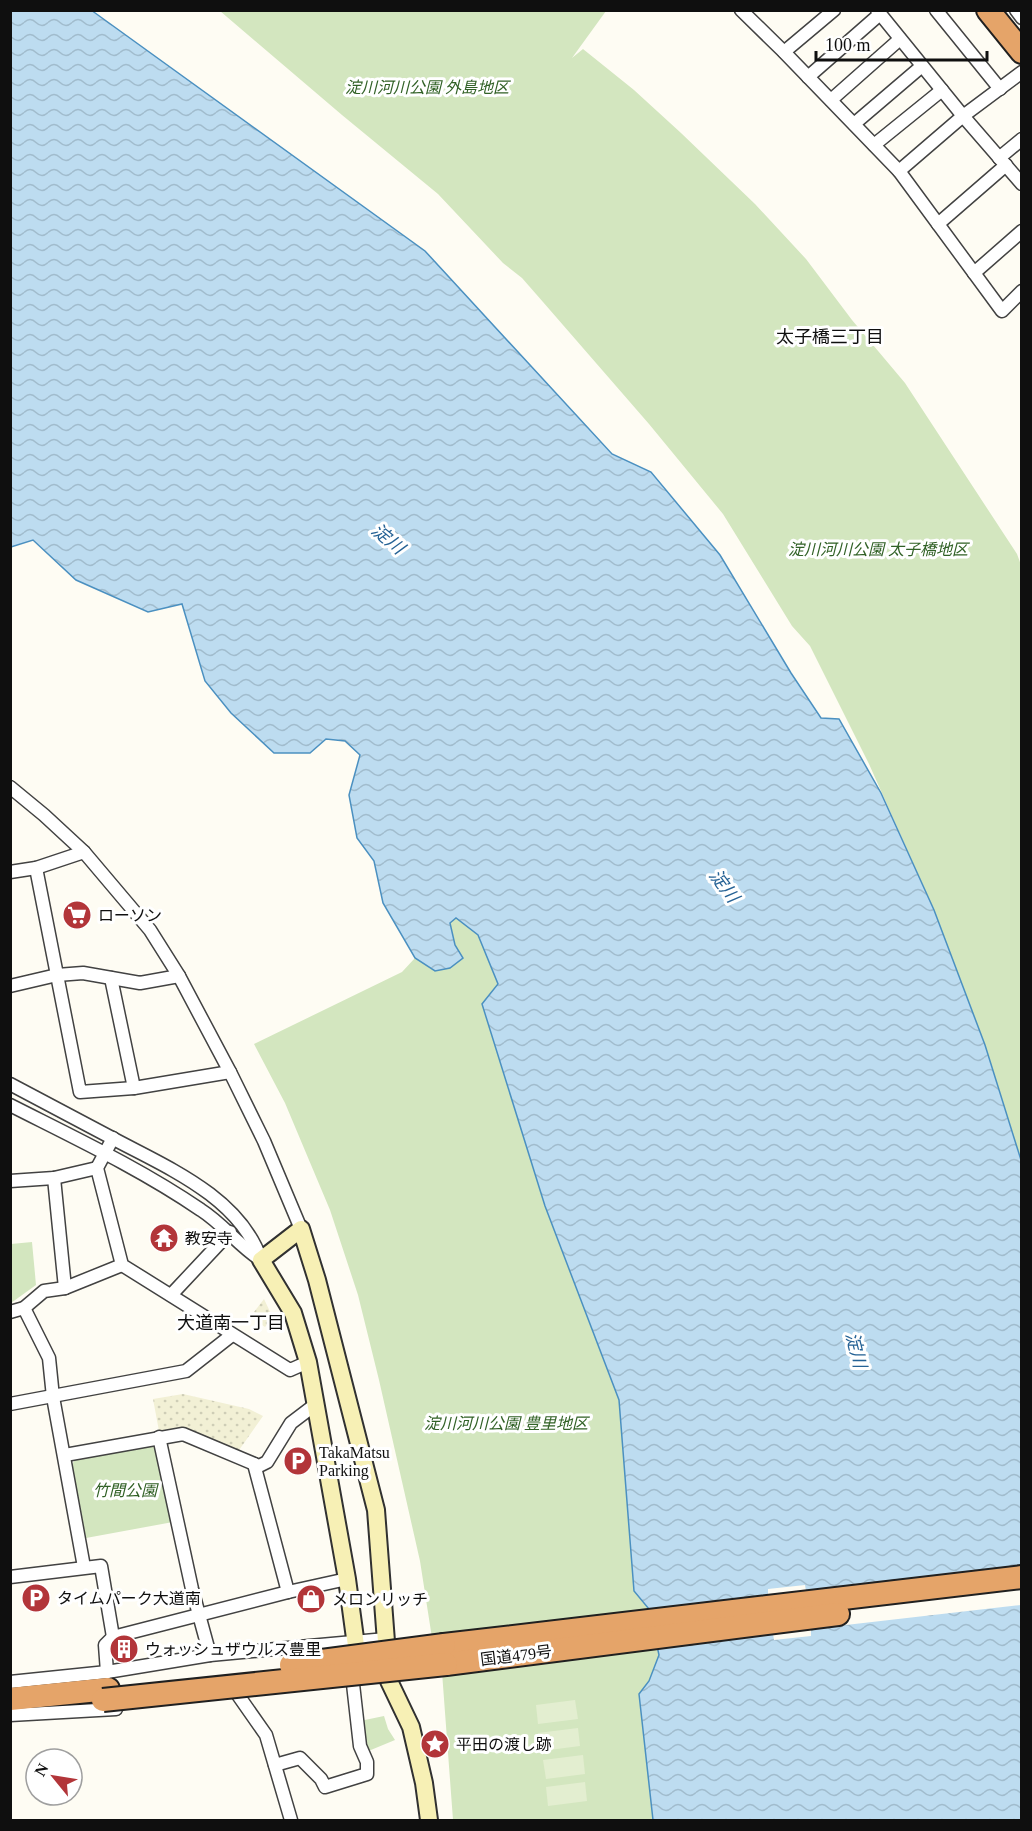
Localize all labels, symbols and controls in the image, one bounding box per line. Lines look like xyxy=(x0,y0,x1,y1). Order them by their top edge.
scale bar xyxy=(816,24,987,62)
text: 100 m xyxy=(825,35,871,55)
park label: 淀川河川公園 外島地区 xyxy=(345,79,511,96)
district label: 太子橋三丁目 xyxy=(776,327,884,347)
water label: 淀川 xyxy=(368,520,410,560)
park label: 淀川河川公園 太子橋地区 xyxy=(788,541,970,558)
water label: 淀川 xyxy=(705,866,744,908)
supermarket icon: ローソン xyxy=(61,899,93,931)
place label: ローソン xyxy=(98,907,162,924)
temple icon: 教安寺 xyxy=(148,1222,180,1254)
place label: 教安寺 xyxy=(185,1230,233,1247)
district label: 大道南一丁目 xyxy=(177,1313,285,1333)
water label: 淀川 xyxy=(842,1330,871,1372)
park label: 淀川河川公園 豊里地区 xyxy=(424,1415,590,1432)
place label: TakaMatsu Parking xyxy=(319,1444,390,1480)
parking icon: TakaMatsu Parking xyxy=(282,1445,314,1477)
park label: 竹間公園 xyxy=(93,1482,159,1499)
parking icon: タイムパーク大道南 xyxy=(20,1582,52,1614)
shop icon: メロンリッチ xyxy=(295,1583,327,1615)
place label: タイムパーク大道南 xyxy=(57,1590,201,1607)
place label: メロンリッチ xyxy=(332,1591,428,1608)
building icon: ウォッシュザウルス豊里 xyxy=(108,1633,140,1665)
place label: ウォッシュザウルス豊里 xyxy=(145,1641,321,1658)
street label: 国道479号 xyxy=(479,1643,553,1668)
place icon: 平田の渡し跡 xyxy=(419,1728,451,1760)
place label: 平田の渡し跡 xyxy=(456,1736,552,1753)
north arrow xyxy=(24,1747,84,1807)
text: N xyxy=(31,1760,52,1779)

